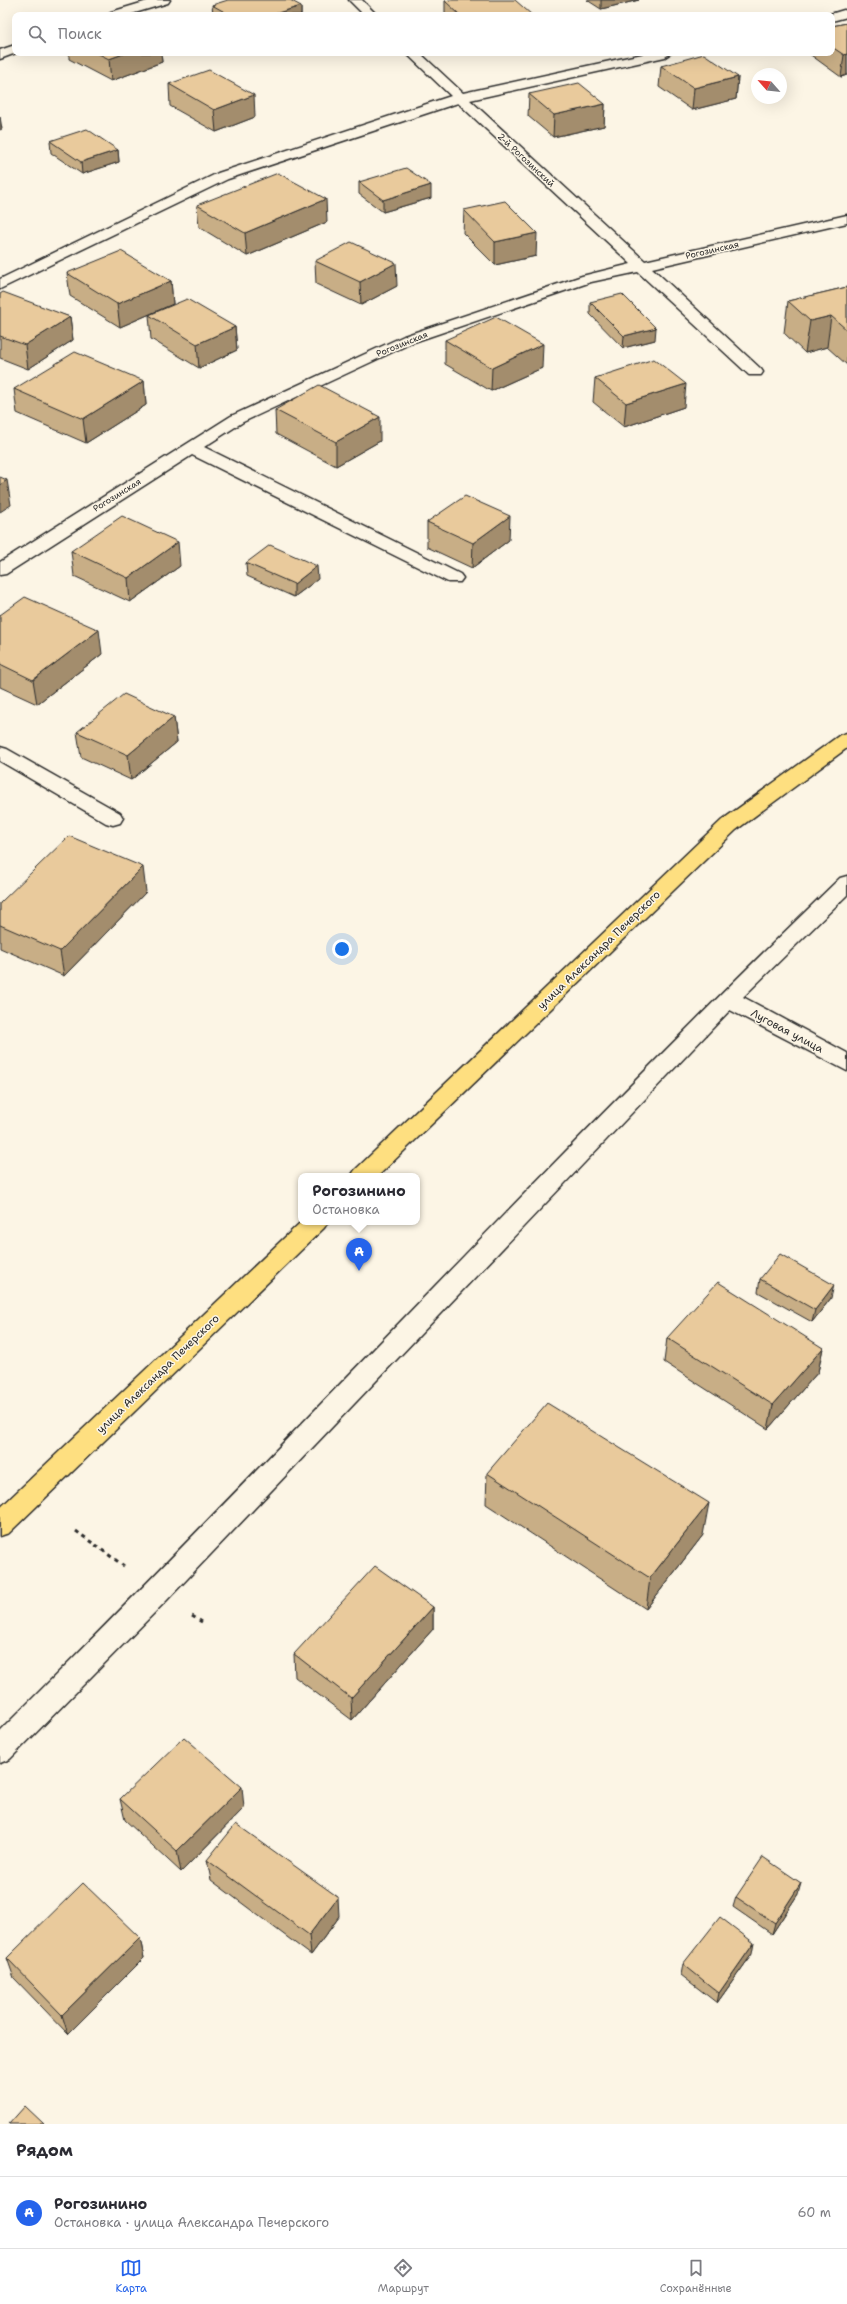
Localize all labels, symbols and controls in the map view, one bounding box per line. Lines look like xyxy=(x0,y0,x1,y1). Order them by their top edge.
search box xyxy=(12,12,835,56)
icon: search xyxy=(26,23,48,45)
text: Поиск xyxy=(58,24,102,44)
north arrow xyxy=(751,68,787,104)
street label: 2-й Рогозинский xyxy=(495,130,557,190)
street label: Рогозинская xyxy=(684,238,740,262)
street label: Рогозинская xyxy=(374,328,430,360)
street label: Рогозинская xyxy=(91,475,143,515)
street label: улица Александра Печерского xyxy=(534,887,664,1013)
your location xyxy=(332,939,352,959)
street label: Луговая улица xyxy=(748,1006,826,1057)
popup xyxy=(298,1173,420,1225)
text: Рогозинино xyxy=(312,1181,406,1201)
text: Остановка xyxy=(312,1201,380,1218)
pin: A xyxy=(346,1238,372,1271)
street label: улица Александра Печерского xyxy=(93,1311,223,1437)
text: Рядом xyxy=(16,2139,73,2161)
text: Рогозинино xyxy=(54,2194,147,2214)
text: A xyxy=(24,2204,34,2221)
text: 60 m xyxy=(798,2204,831,2221)
text: Остановка · улица Александра Печерского xyxy=(54,2214,329,2231)
tab: Карта xyxy=(115,2257,147,2296)
tab: Маршрут xyxy=(378,2257,429,2296)
tab: Сохранённые xyxy=(660,2257,732,2296)

